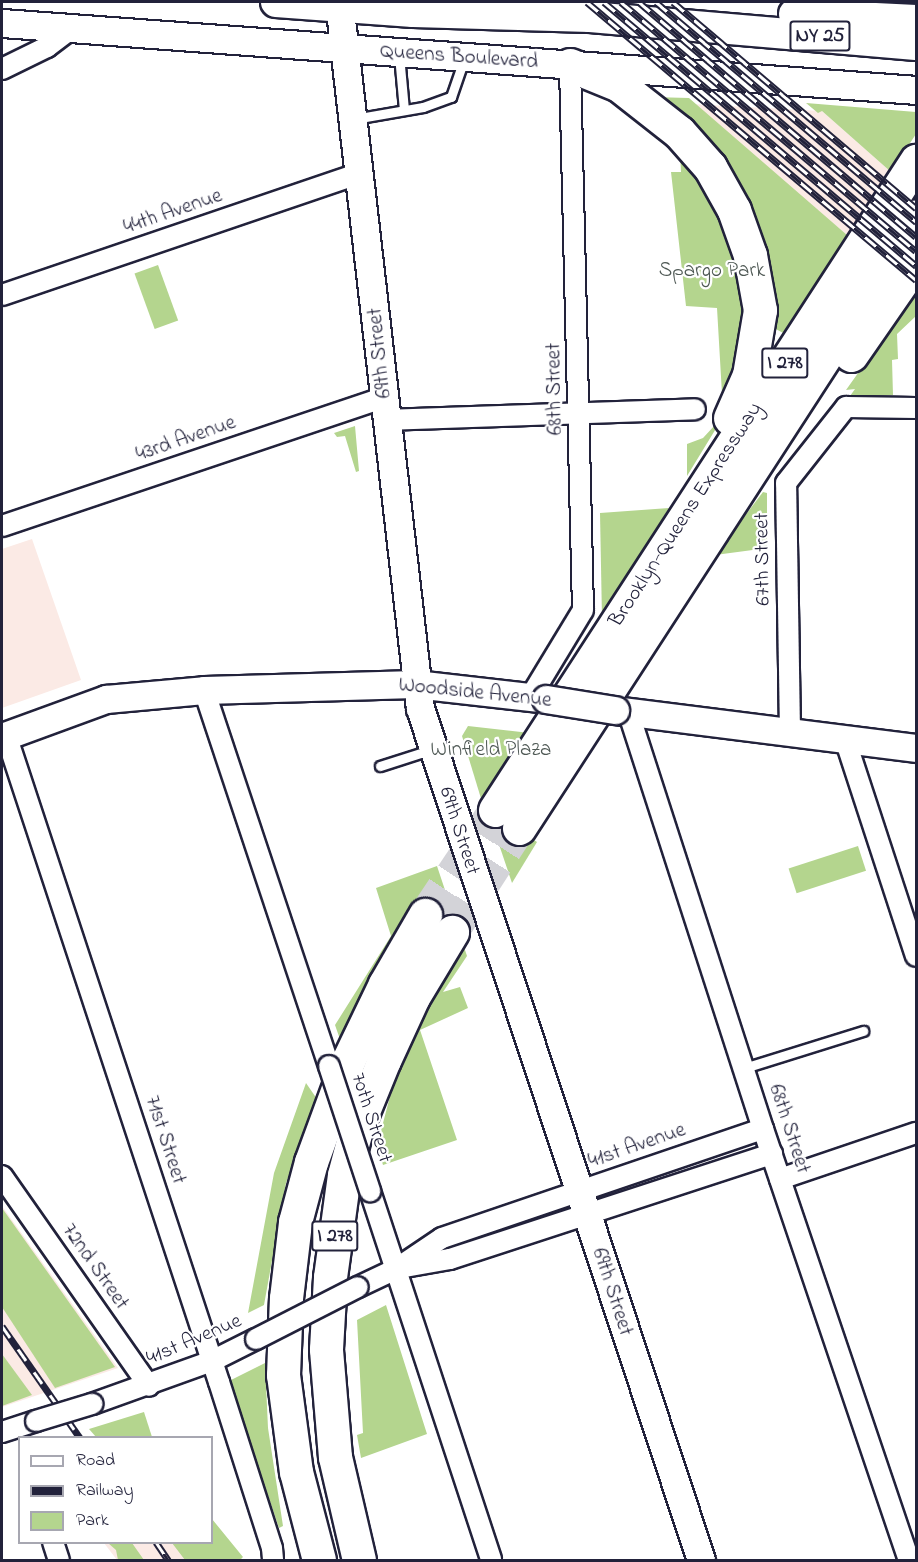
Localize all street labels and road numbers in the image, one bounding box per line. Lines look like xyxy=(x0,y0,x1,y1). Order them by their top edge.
road number: NY 25 xyxy=(788,19,852,53)
street label: Queens Boulevard xyxy=(379,39,539,75)
street label: 44th Avenue xyxy=(120,183,226,241)
street label: 69th Street xyxy=(363,307,397,399)
street label: 68th Street xyxy=(542,343,568,435)
road number: I 278 xyxy=(761,346,809,380)
street label: Brooklyn-Queens Expressway xyxy=(604,398,768,632)
street label: 43rd Avenue xyxy=(133,410,239,468)
street label: 67th Street xyxy=(750,512,776,606)
street label: Woodside Avenue xyxy=(397,672,553,714)
street label: 69th Street xyxy=(433,784,485,878)
street label: 70th Street xyxy=(345,1070,397,1166)
street label: 68th Street xyxy=(763,1081,815,1177)
street label: 71st Street xyxy=(139,1093,191,1187)
street label: 41st Avenue xyxy=(585,1118,689,1174)
street label: 72nd Street xyxy=(56,1219,134,1315)
road number: I 278 xyxy=(311,1219,359,1253)
street label: 69th Street xyxy=(586,1245,638,1339)
street label: 41st Avenue xyxy=(143,1309,245,1371)

